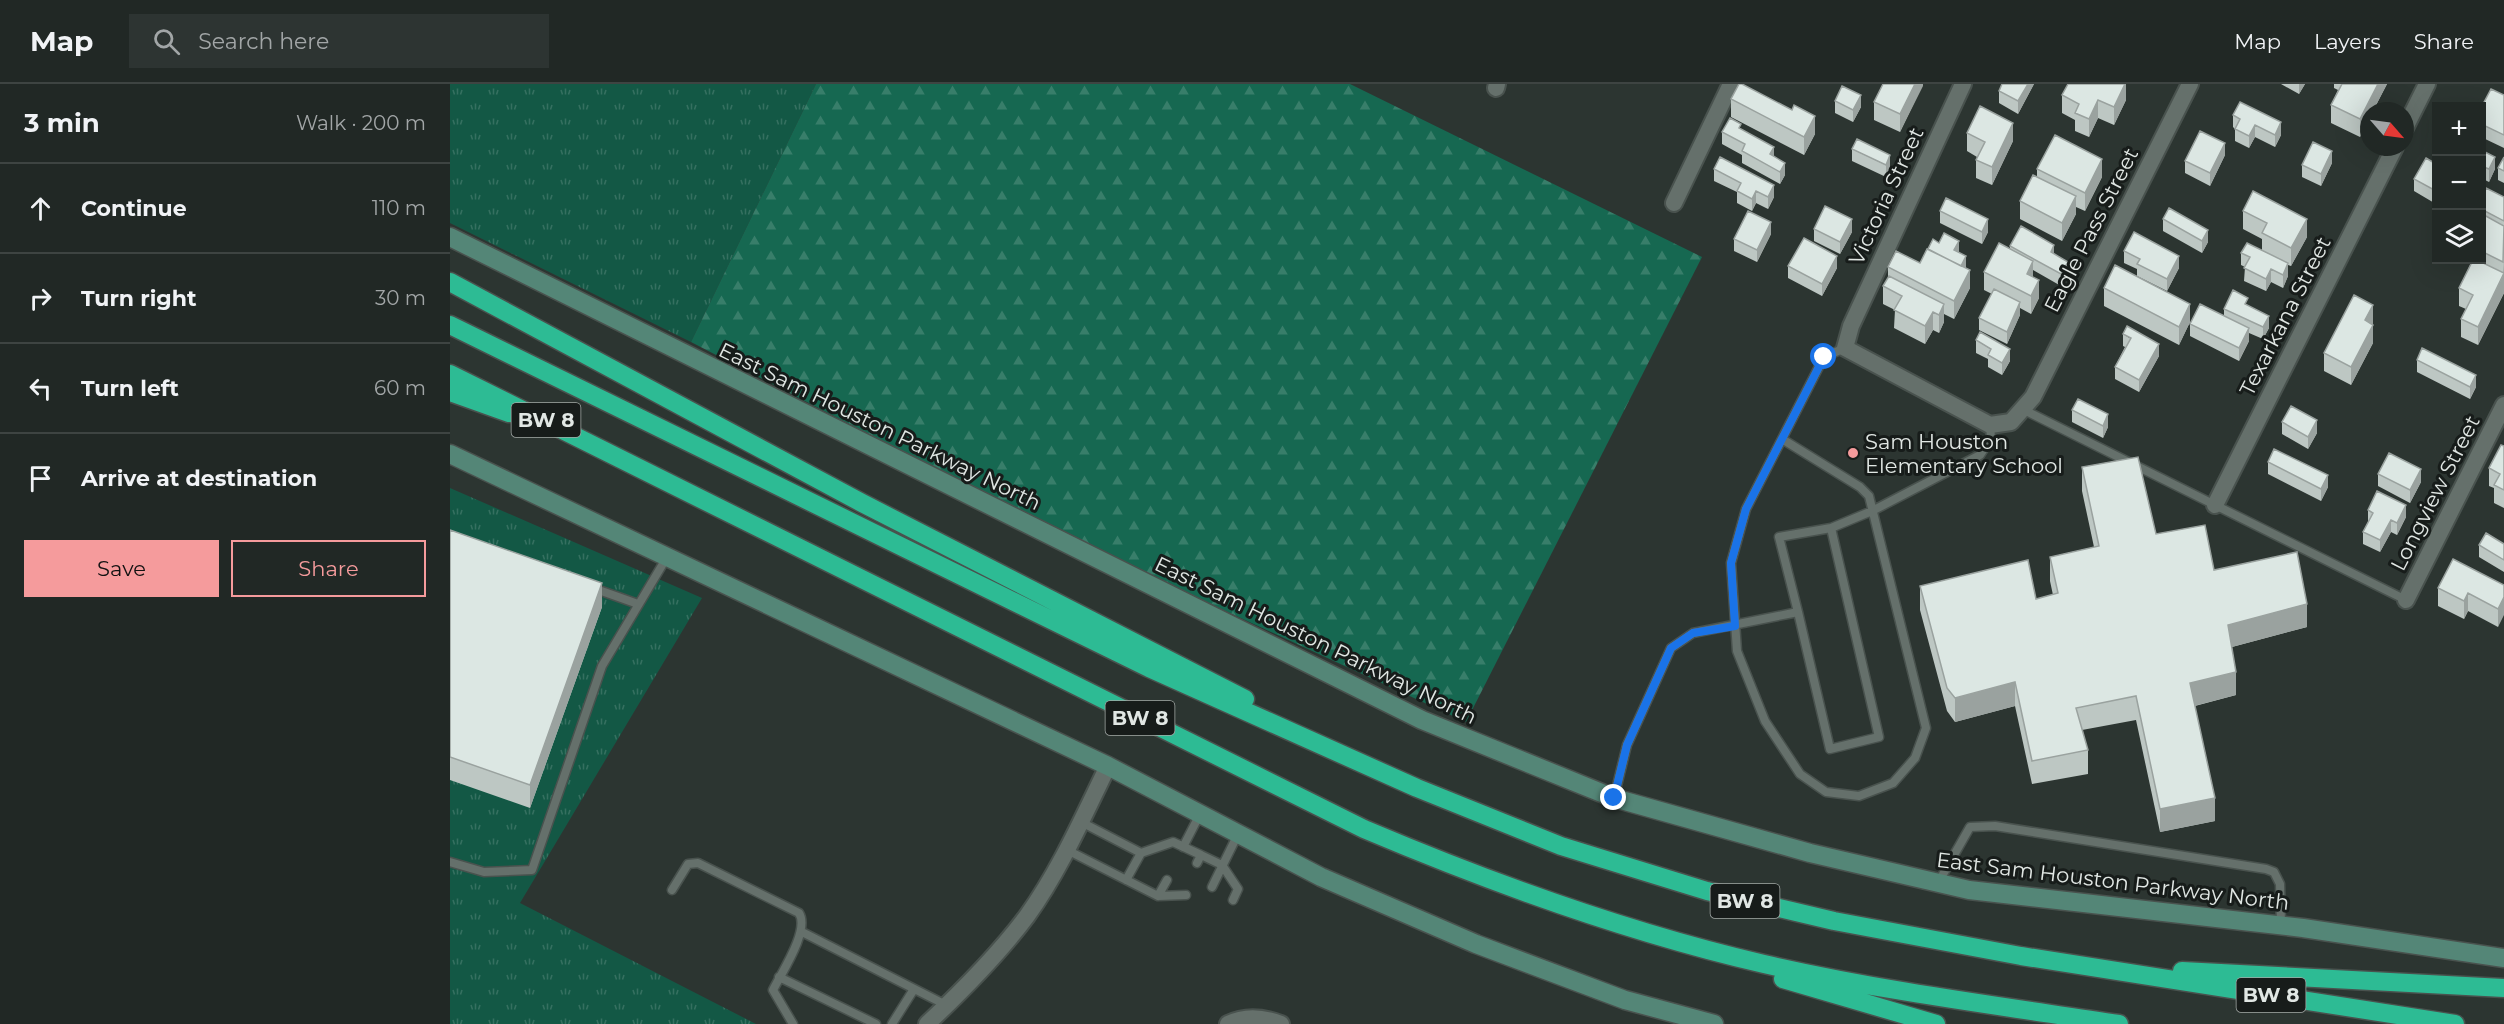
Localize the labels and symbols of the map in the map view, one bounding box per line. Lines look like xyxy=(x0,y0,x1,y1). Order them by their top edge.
north arrow xyxy=(2360,102,2414,156)
street label: Victoria Street xyxy=(1843,123,1929,269)
street label: Eagle Pass Street xyxy=(2039,144,2143,316)
street label: Texarkana Street xyxy=(2234,232,2336,400)
street label: East Sam Houston Parkway North xyxy=(715,337,1045,515)
route start xyxy=(1810,343,1836,369)
road number: BW 8 xyxy=(512,403,580,437)
street label: Longview Street xyxy=(2385,411,2485,575)
place label: Sam Houston Elementary School xyxy=(1865,429,2063,478)
marker: Sam Houston Elementary School xyxy=(1846,446,1860,460)
street label: East Sam Houston Parkway North xyxy=(1151,551,1481,729)
road number: BW 8 xyxy=(1106,701,1174,735)
route end xyxy=(1600,784,1626,810)
street label: East Sam Houston Parkway North xyxy=(1935,847,2291,915)
road number: BW 8 xyxy=(1710,884,1780,918)
road number: BW 8 xyxy=(2236,978,2306,1012)

